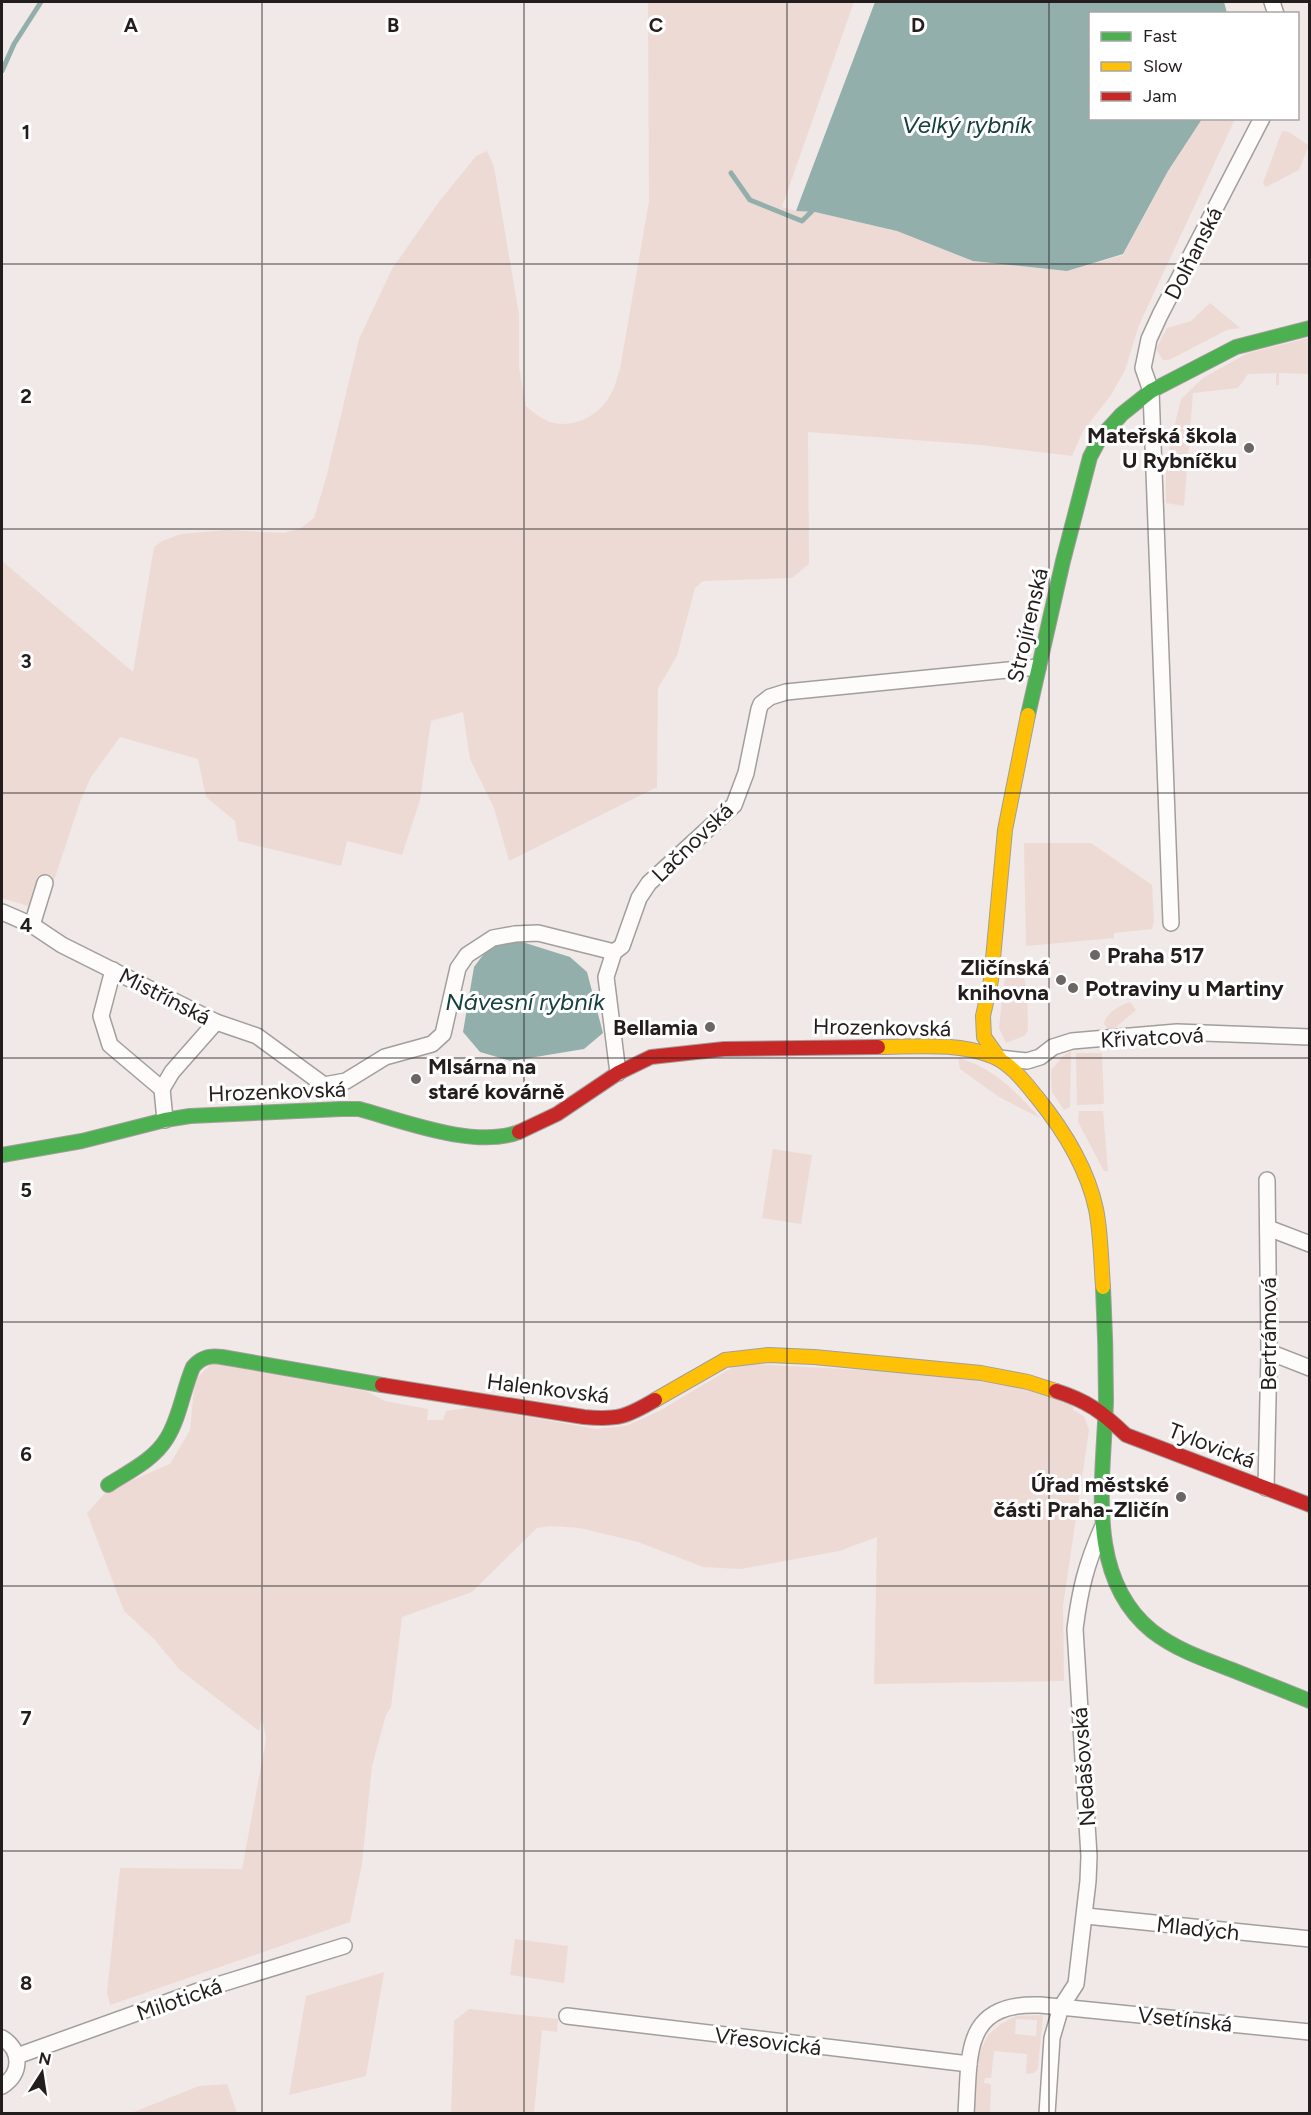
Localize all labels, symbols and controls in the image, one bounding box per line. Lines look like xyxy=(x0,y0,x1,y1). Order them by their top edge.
legend xyxy=(1089,12,1299,120)
text: A xyxy=(124,13,139,37)
text: B xyxy=(387,13,399,37)
text: C xyxy=(649,13,663,37)
text: D xyxy=(911,13,925,37)
text: Fast xyxy=(1143,25,1177,47)
text: Slow xyxy=(1143,55,1182,77)
text: Jam xyxy=(1143,85,1177,107)
water label: Velký rybník xyxy=(902,110,1033,139)
text: 1 xyxy=(22,120,30,144)
street label: Dolňanská xyxy=(1159,202,1228,304)
text: 2 xyxy=(20,384,32,408)
place label: Mateřská škola U Rybníčku xyxy=(1087,422,1237,474)
marker: Mateřská škola U Rybníčku xyxy=(1242,441,1256,455)
street label: Strojírenská xyxy=(1001,565,1054,685)
text: 3 xyxy=(20,649,32,673)
street label: Lačnovská xyxy=(646,797,739,888)
text: 4 xyxy=(20,913,33,937)
place label: Praha 517 xyxy=(1107,942,1204,969)
marker: Praha 517 xyxy=(1088,948,1102,962)
place label: Zličínská knihovna xyxy=(958,954,1049,1006)
street label: Mistřínská xyxy=(115,962,215,1031)
marker: Zličínská knihovna xyxy=(1054,973,1068,987)
place label: Potraviny u Martiny xyxy=(1085,975,1284,1002)
marker: Potraviny u Martiny xyxy=(1066,981,1080,995)
water label: Návesní rybník xyxy=(445,987,606,1016)
street label: Hrozenkovská xyxy=(813,1013,951,1042)
place label: Bellamia xyxy=(613,1014,698,1041)
marker: Bellamia xyxy=(703,1020,717,1034)
street label: Křivatcová xyxy=(1100,1021,1204,1054)
place label: Mlsárna na staré kovárně xyxy=(428,1053,565,1105)
marker: Mlsárna na staré kovárně xyxy=(409,1072,423,1086)
street label: Hrozenkovská xyxy=(208,1076,346,1107)
text: 5 xyxy=(20,1178,32,1202)
street label: Bertrámová xyxy=(1255,1277,1282,1391)
street label: Halenkovská xyxy=(485,1368,611,1409)
street label: Tylovická xyxy=(1165,1417,1259,1474)
text: 6 xyxy=(20,1442,32,1466)
place label: Úřad městské části Praha-Zličín xyxy=(993,1471,1169,1523)
marker: Úřad městské části Praha-Zličín xyxy=(1174,1490,1188,1504)
text: 7 xyxy=(20,1706,32,1730)
street label: Nedašovská xyxy=(1066,1707,1101,1827)
street label: Mladých xyxy=(1155,1911,1241,1946)
text: 8 xyxy=(20,1971,32,1995)
street label: Milotická xyxy=(133,1972,225,2027)
street label: Vsetínská xyxy=(1136,2001,1234,2038)
street label: Vřesovická xyxy=(713,2022,823,2061)
north arrow xyxy=(12,2043,72,2103)
text: N xyxy=(37,2048,53,2069)

